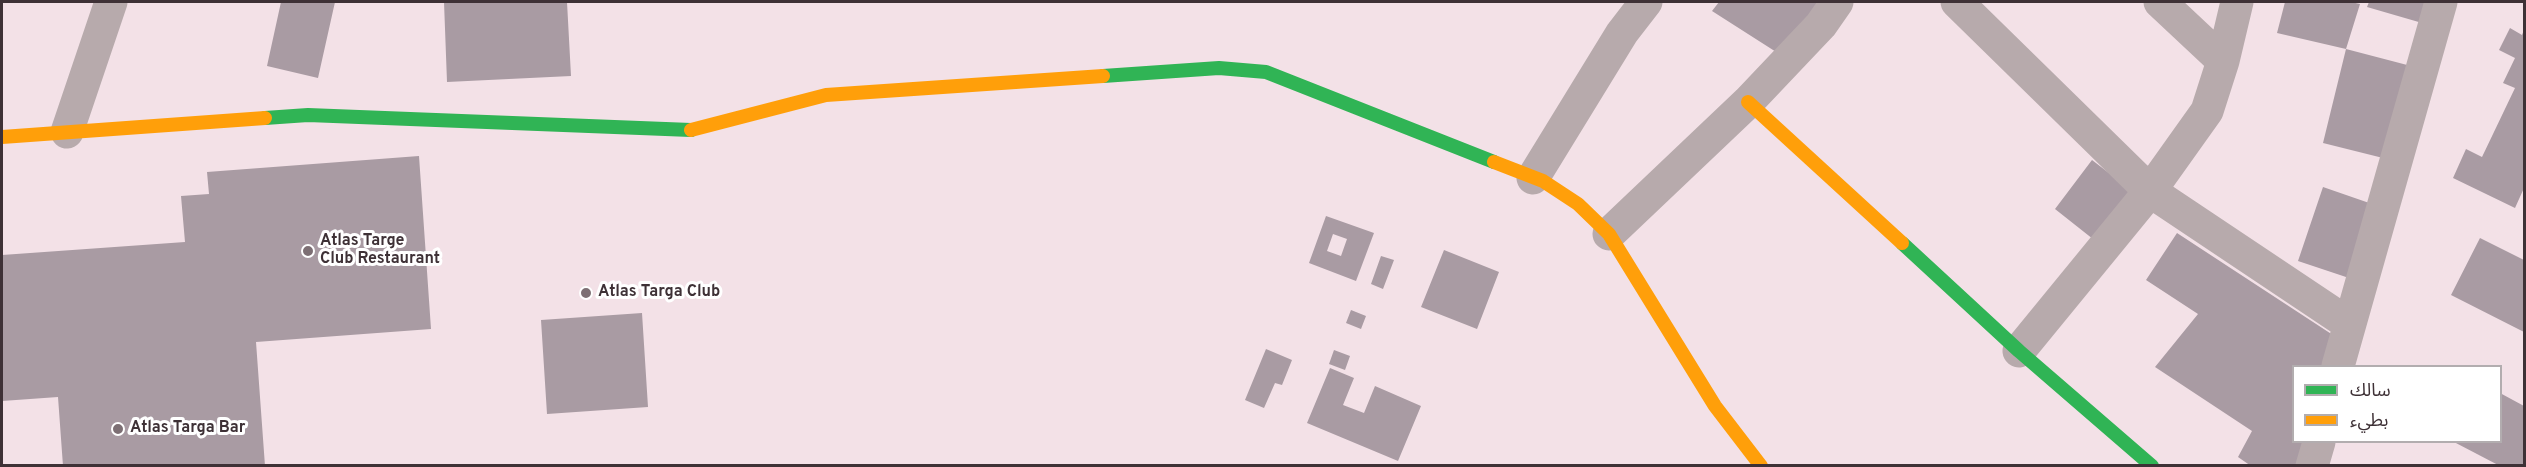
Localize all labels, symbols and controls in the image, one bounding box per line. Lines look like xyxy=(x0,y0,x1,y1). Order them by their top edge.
place label: Atlas Targe Club Restaurant xyxy=(320,232,440,270)
marker: Atlas Targe Club Restaurant xyxy=(301,244,315,258)
place label: Atlas Targa Club xyxy=(598,283,720,303)
marker: Atlas Targa Club xyxy=(579,286,593,300)
legend xyxy=(2292,365,2502,443)
text: سالك xyxy=(2350,380,2391,403)
text: بطيء xyxy=(2350,410,2388,433)
place label: Atlas Targa Bar xyxy=(130,419,246,439)
marker: Atlas Targa Bar xyxy=(111,422,125,436)

